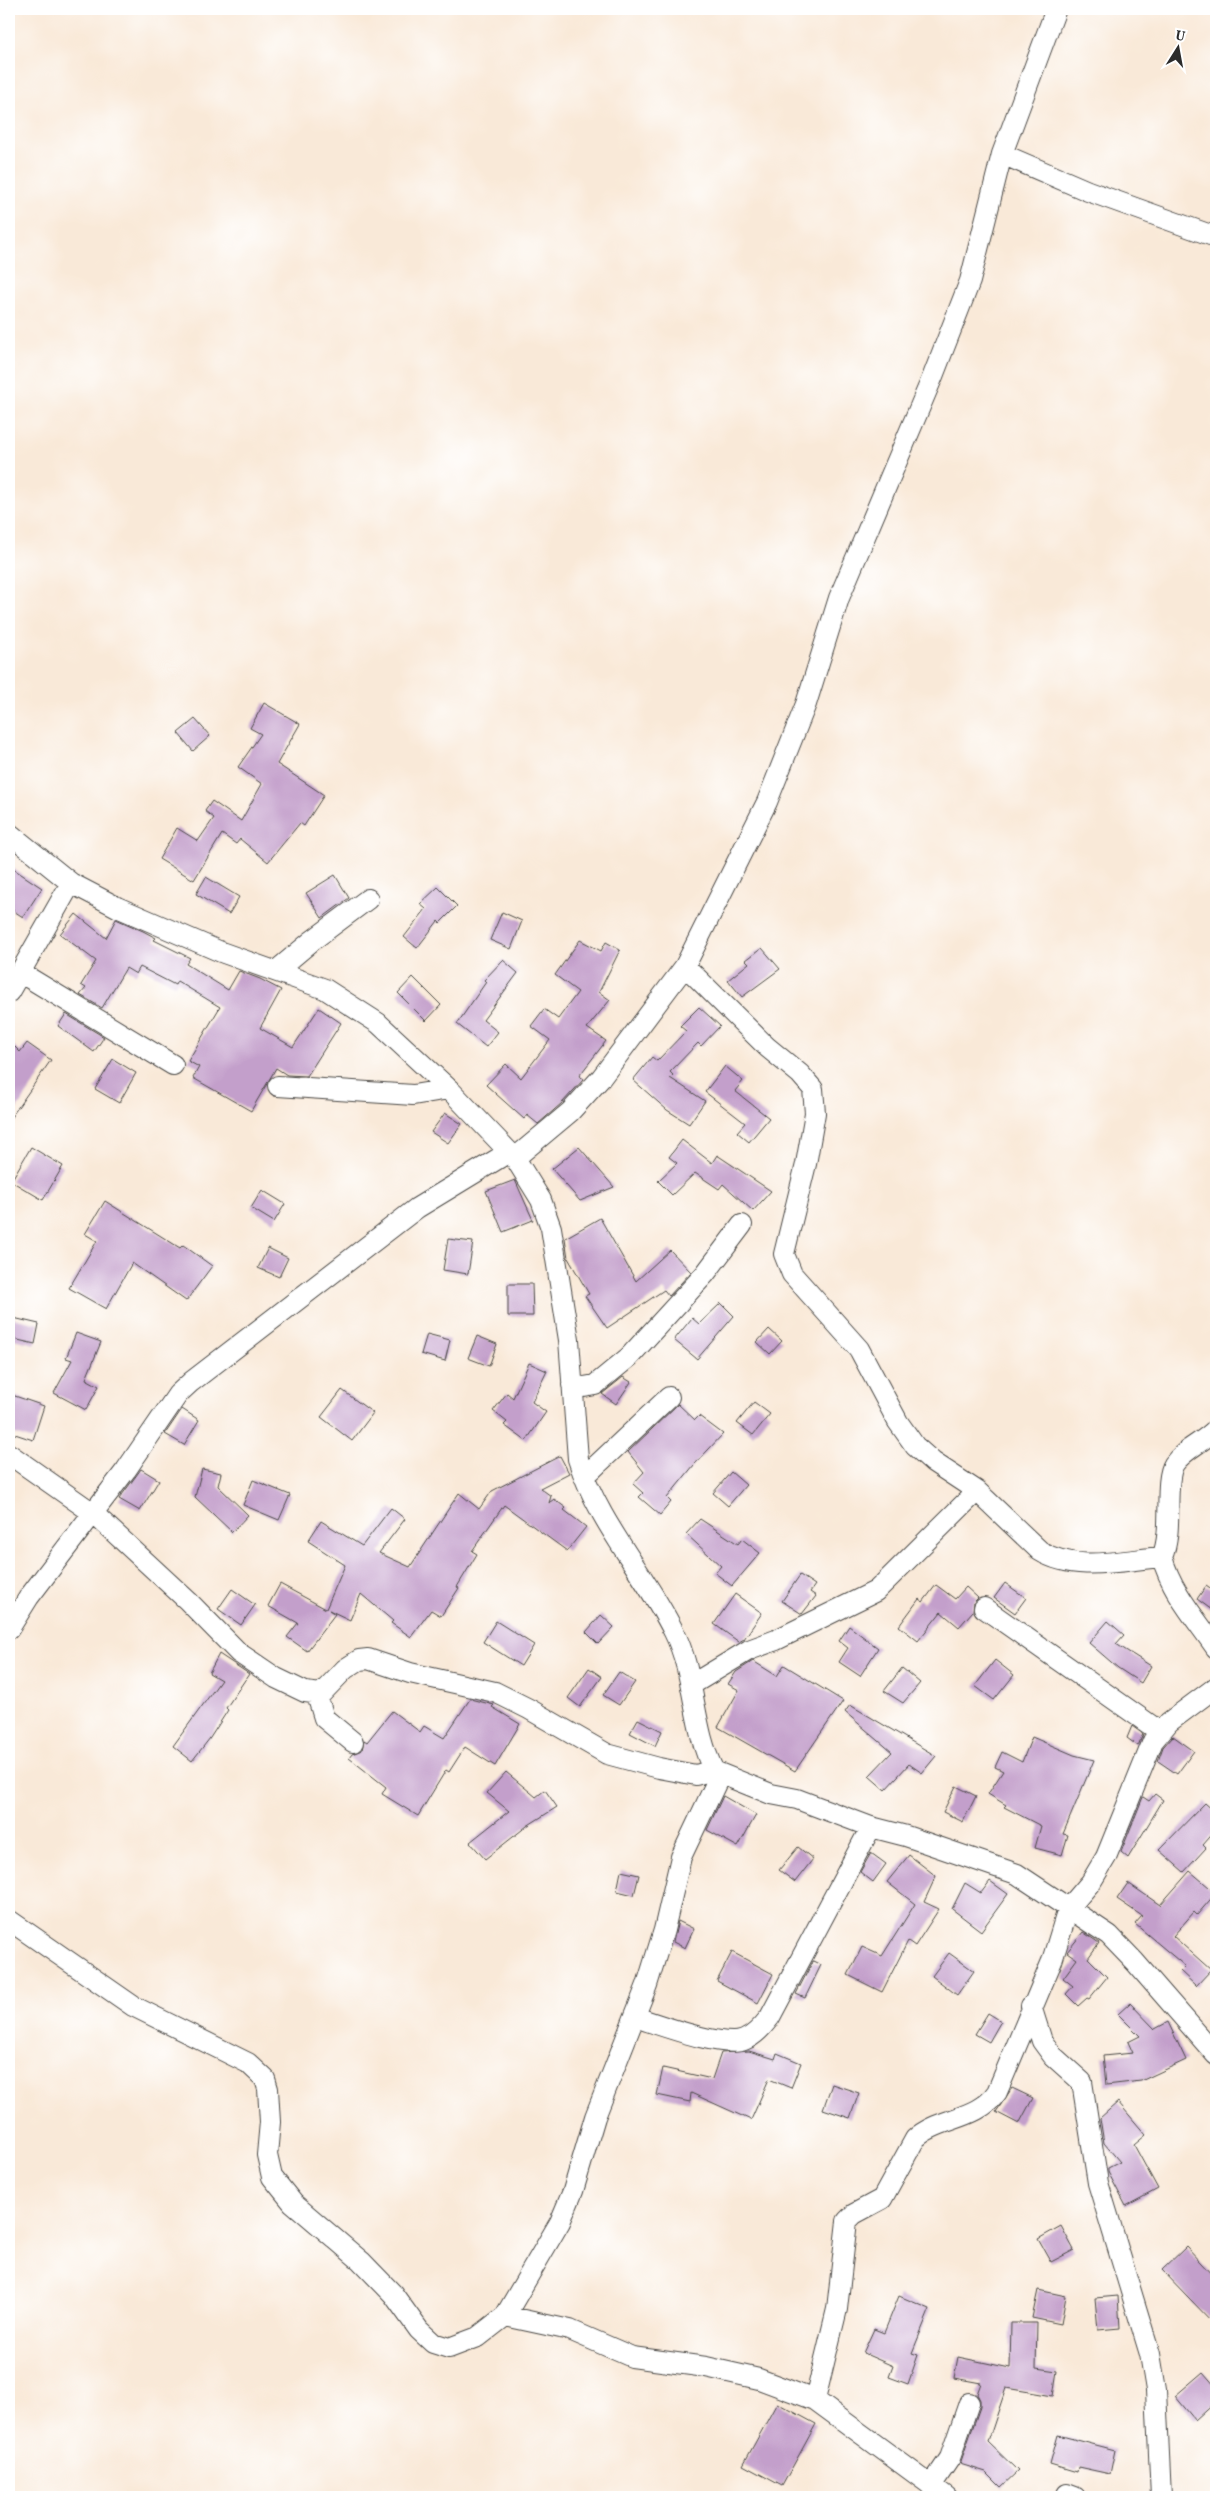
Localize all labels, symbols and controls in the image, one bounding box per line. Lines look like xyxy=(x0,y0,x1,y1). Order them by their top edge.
north arrow xyxy=(1152,22,1202,72)
text: U xyxy=(1174,26,1187,47)

